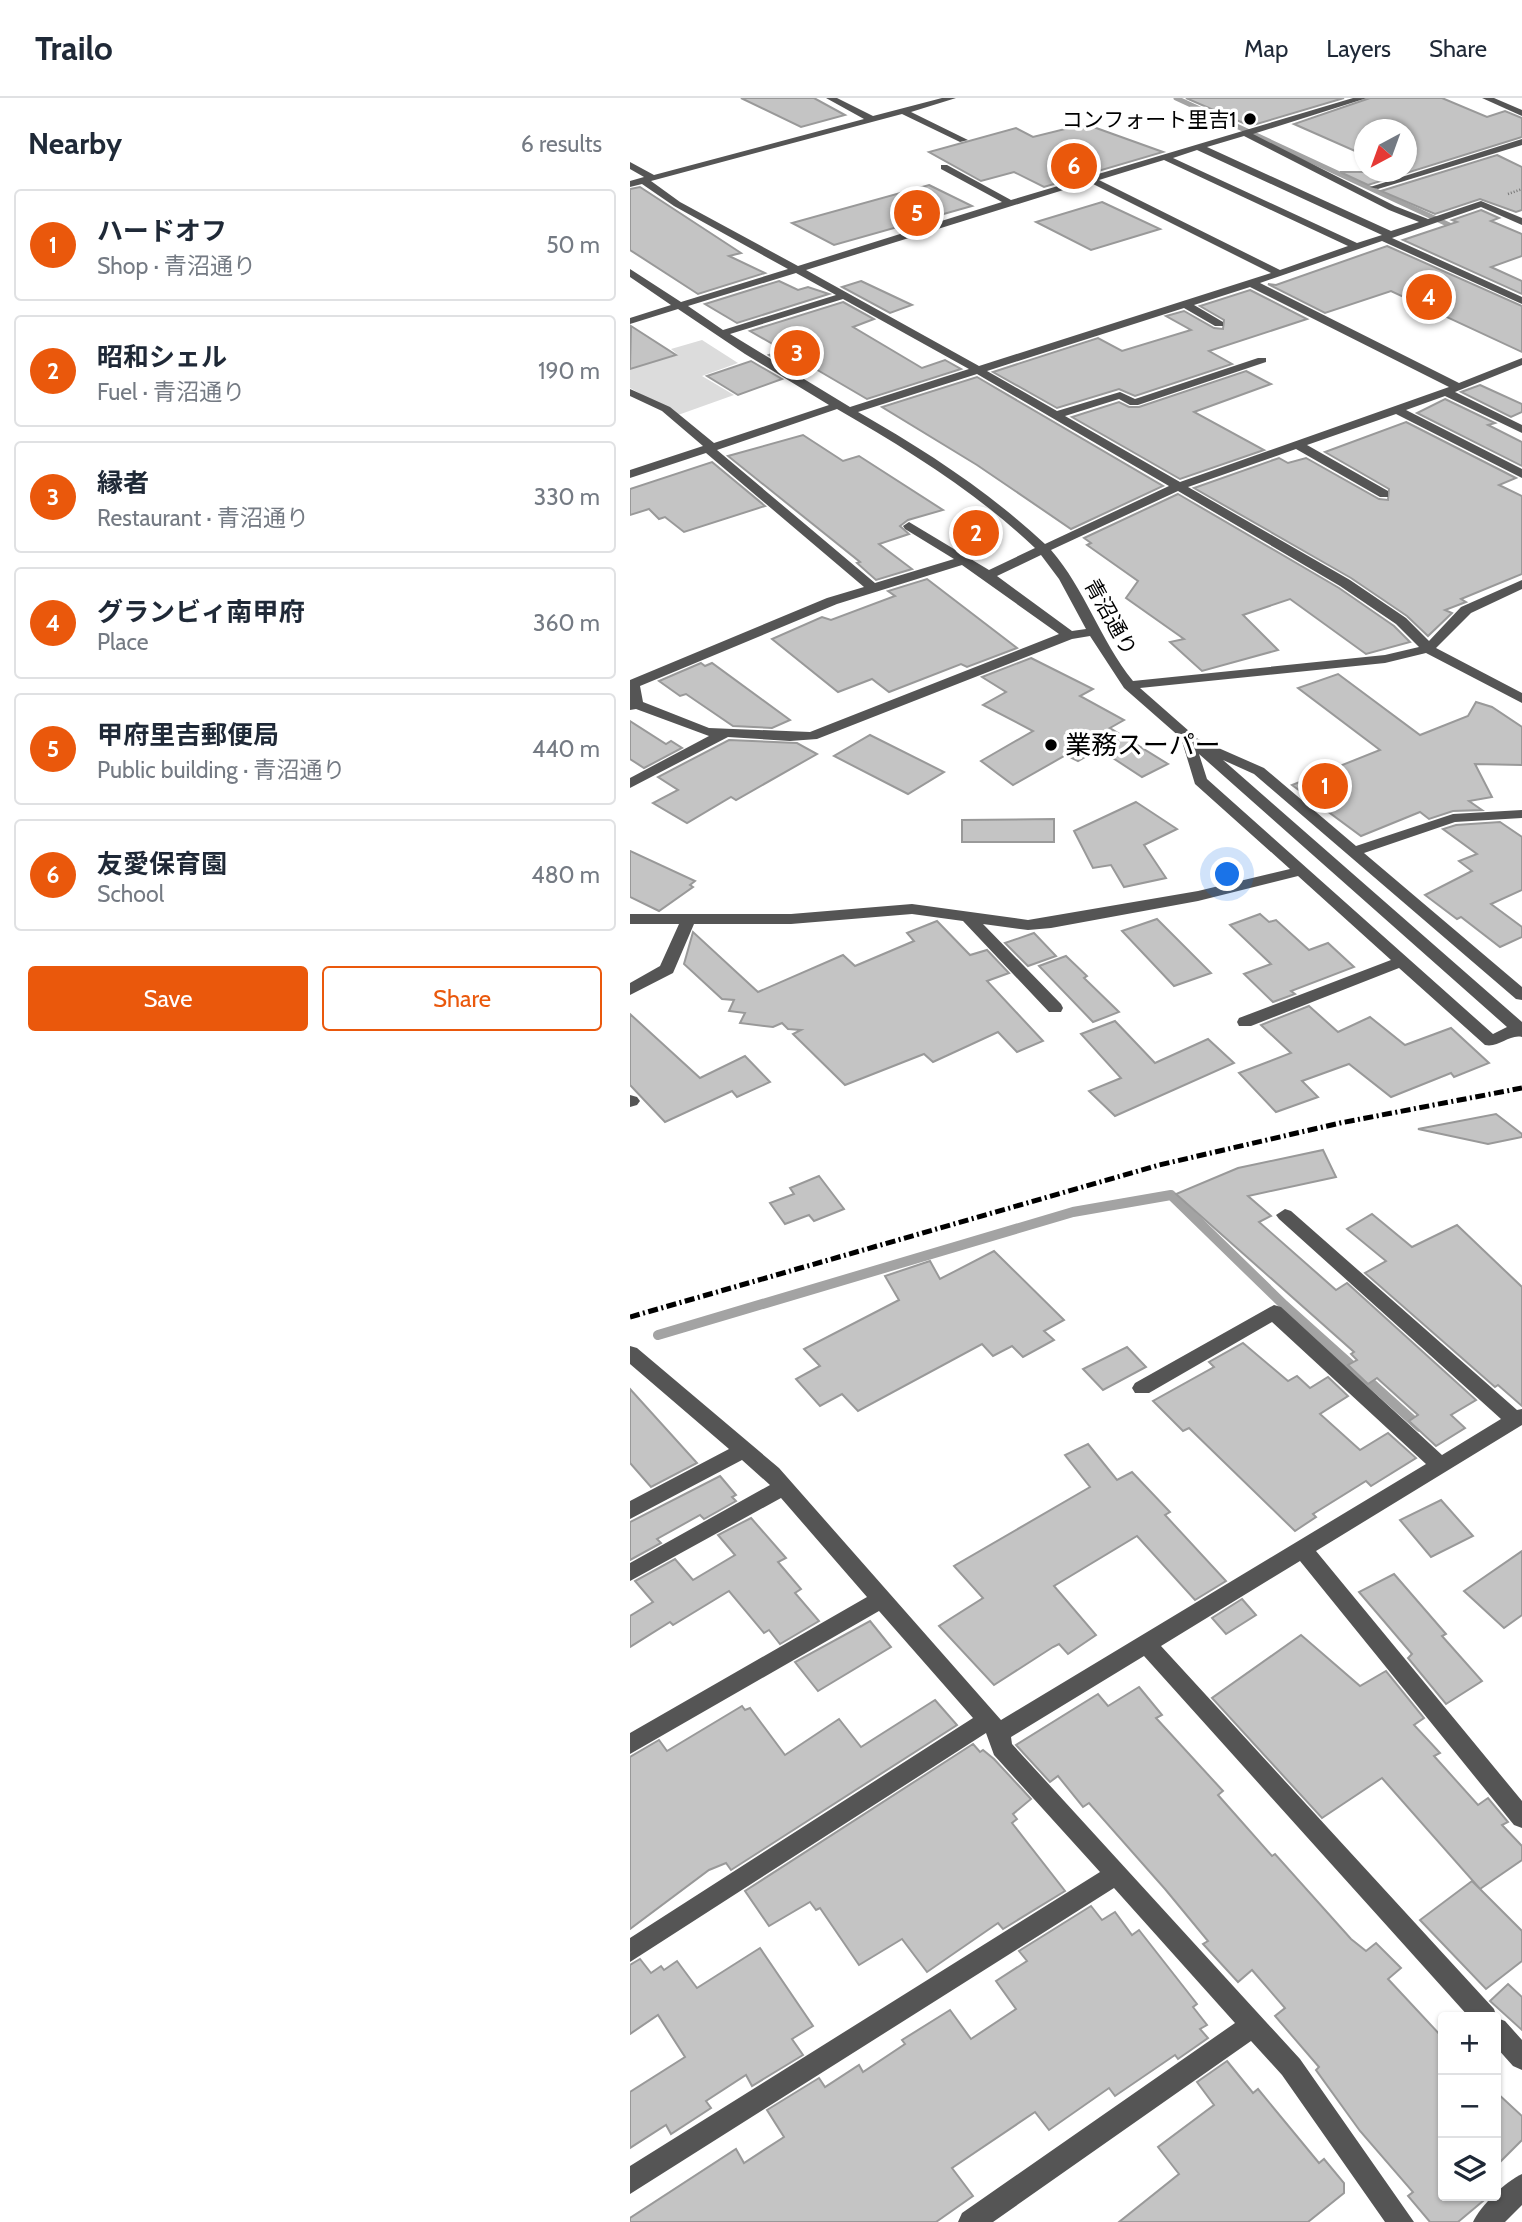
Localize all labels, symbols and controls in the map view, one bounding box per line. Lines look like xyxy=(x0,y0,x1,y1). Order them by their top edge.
text: Trailo xyxy=(35,28,113,68)
text: Map xyxy=(1244,34,1288,63)
text: Layers xyxy=(1326,34,1391,63)
text: Share xyxy=(1429,34,1487,63)
place label: コンフォート里吉1 xyxy=(1062,107,1236,132)
marker: コンフォート里吉1 xyxy=(1242,111,1258,127)
north arrow xyxy=(1354,119,1417,182)
text: Nearby xyxy=(28,125,122,162)
text: 6 results xyxy=(521,130,602,158)
pin: 6 xyxy=(1051,140,1097,192)
pin: 5 xyxy=(894,187,940,239)
text: ハードオフ xyxy=(97,215,227,247)
text: 1 xyxy=(49,231,57,259)
text: 50 m xyxy=(546,231,600,259)
text: Shop · 青沼通り xyxy=(97,252,256,280)
pin: 4 xyxy=(1406,271,1452,323)
pin: 3 xyxy=(774,327,820,379)
text: 昭和シェル xyxy=(97,341,227,373)
text: 2 xyxy=(47,357,59,385)
text: 190 m xyxy=(538,357,600,385)
text: Fuel · 青沼通り xyxy=(97,378,245,406)
text: 縁者 xyxy=(97,467,149,499)
text: 3 xyxy=(47,483,59,511)
text: 330 m xyxy=(534,483,600,511)
text: Restaurant · 青沼通り xyxy=(97,504,309,532)
pin: 2 xyxy=(953,507,999,559)
street label: 青沼通り xyxy=(1080,574,1142,660)
text: グランビィ南甲府 xyxy=(97,596,304,628)
text: 4 xyxy=(46,609,60,637)
text: 360 m xyxy=(533,609,600,637)
text: Place xyxy=(97,628,149,656)
text: 甲府里吉郵便局 xyxy=(97,719,279,751)
place label: 業務スーパー xyxy=(1065,729,1221,761)
text: 5 xyxy=(47,735,59,763)
text: 440 m xyxy=(532,735,600,763)
marker: 業務スーパー xyxy=(1043,737,1059,753)
text: Public building · 青沼通り xyxy=(97,756,346,784)
pin: 1 xyxy=(1302,760,1348,812)
text: 友愛保育園 xyxy=(97,848,227,880)
your location xyxy=(1210,857,1244,891)
text: 6 xyxy=(47,861,59,889)
text: 480 m xyxy=(531,861,600,889)
text: School xyxy=(97,880,164,908)
button: Save xyxy=(28,966,308,1031)
button: Share xyxy=(322,966,602,1031)
map controls xyxy=(1438,2012,1501,2201)
button: + xyxy=(1438,2012,1501,2075)
button: − xyxy=(1438,2075,1501,2138)
button: layers xyxy=(1438,2138,1501,2201)

